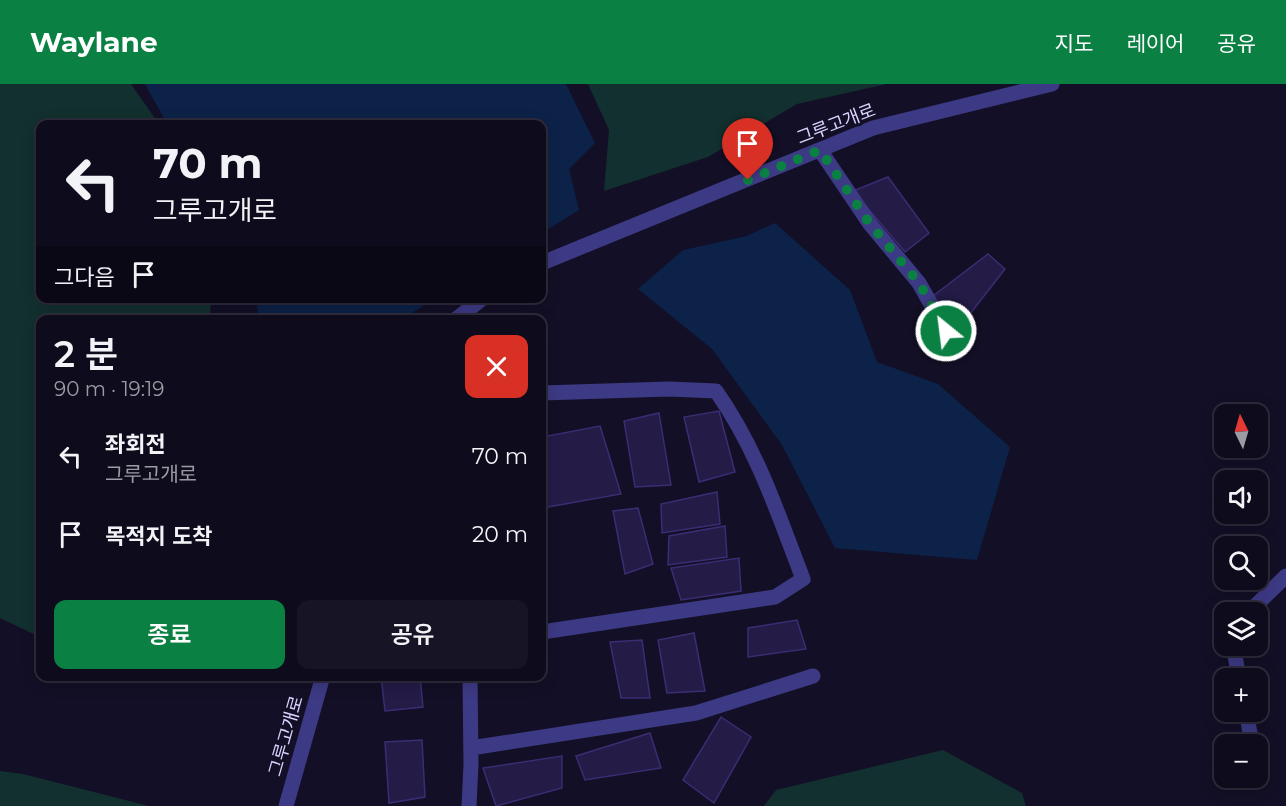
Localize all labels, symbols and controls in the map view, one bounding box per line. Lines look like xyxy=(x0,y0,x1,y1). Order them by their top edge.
text: Waylane xyxy=(30,25,158,59)
text: 지도 xyxy=(1055,31,1093,56)
text: 레이어 xyxy=(1126,31,1184,56)
text: 공유 xyxy=(1217,31,1256,56)
street label: 그루고개로 xyxy=(793,99,879,149)
pin xyxy=(722,118,773,180)
icon: arrive xyxy=(731,127,764,160)
text: 70 m xyxy=(153,137,263,189)
icon: left xyxy=(54,144,132,222)
text: 그루고개로 xyxy=(153,194,277,227)
icon: arrive xyxy=(127,258,160,291)
text: 그다음 xyxy=(54,264,115,291)
position arrow xyxy=(914,299,978,363)
text: 2 분 xyxy=(54,332,118,376)
button: close xyxy=(465,335,528,398)
text: 90 m · 19:19 xyxy=(54,377,164,401)
north arrow xyxy=(1214,404,1268,458)
map controls xyxy=(1214,404,1268,788)
text: 좌회전 xyxy=(105,431,166,458)
icon: left xyxy=(54,440,87,473)
text: 70 m xyxy=(472,443,528,470)
text: 그루고개로 xyxy=(105,462,197,486)
button: sound xyxy=(1214,470,1268,524)
icon: arrive xyxy=(54,518,87,551)
text: 20 m xyxy=(472,521,528,548)
text: 목적지 도착 xyxy=(105,523,212,550)
button: search xyxy=(1214,536,1268,590)
button: 종료 xyxy=(54,600,285,669)
button: 공유 xyxy=(297,600,528,669)
button: layers xyxy=(1214,602,1268,656)
button: + xyxy=(1214,668,1268,722)
street label: 그루고개로 xyxy=(264,693,308,779)
button: − xyxy=(1214,734,1268,788)

